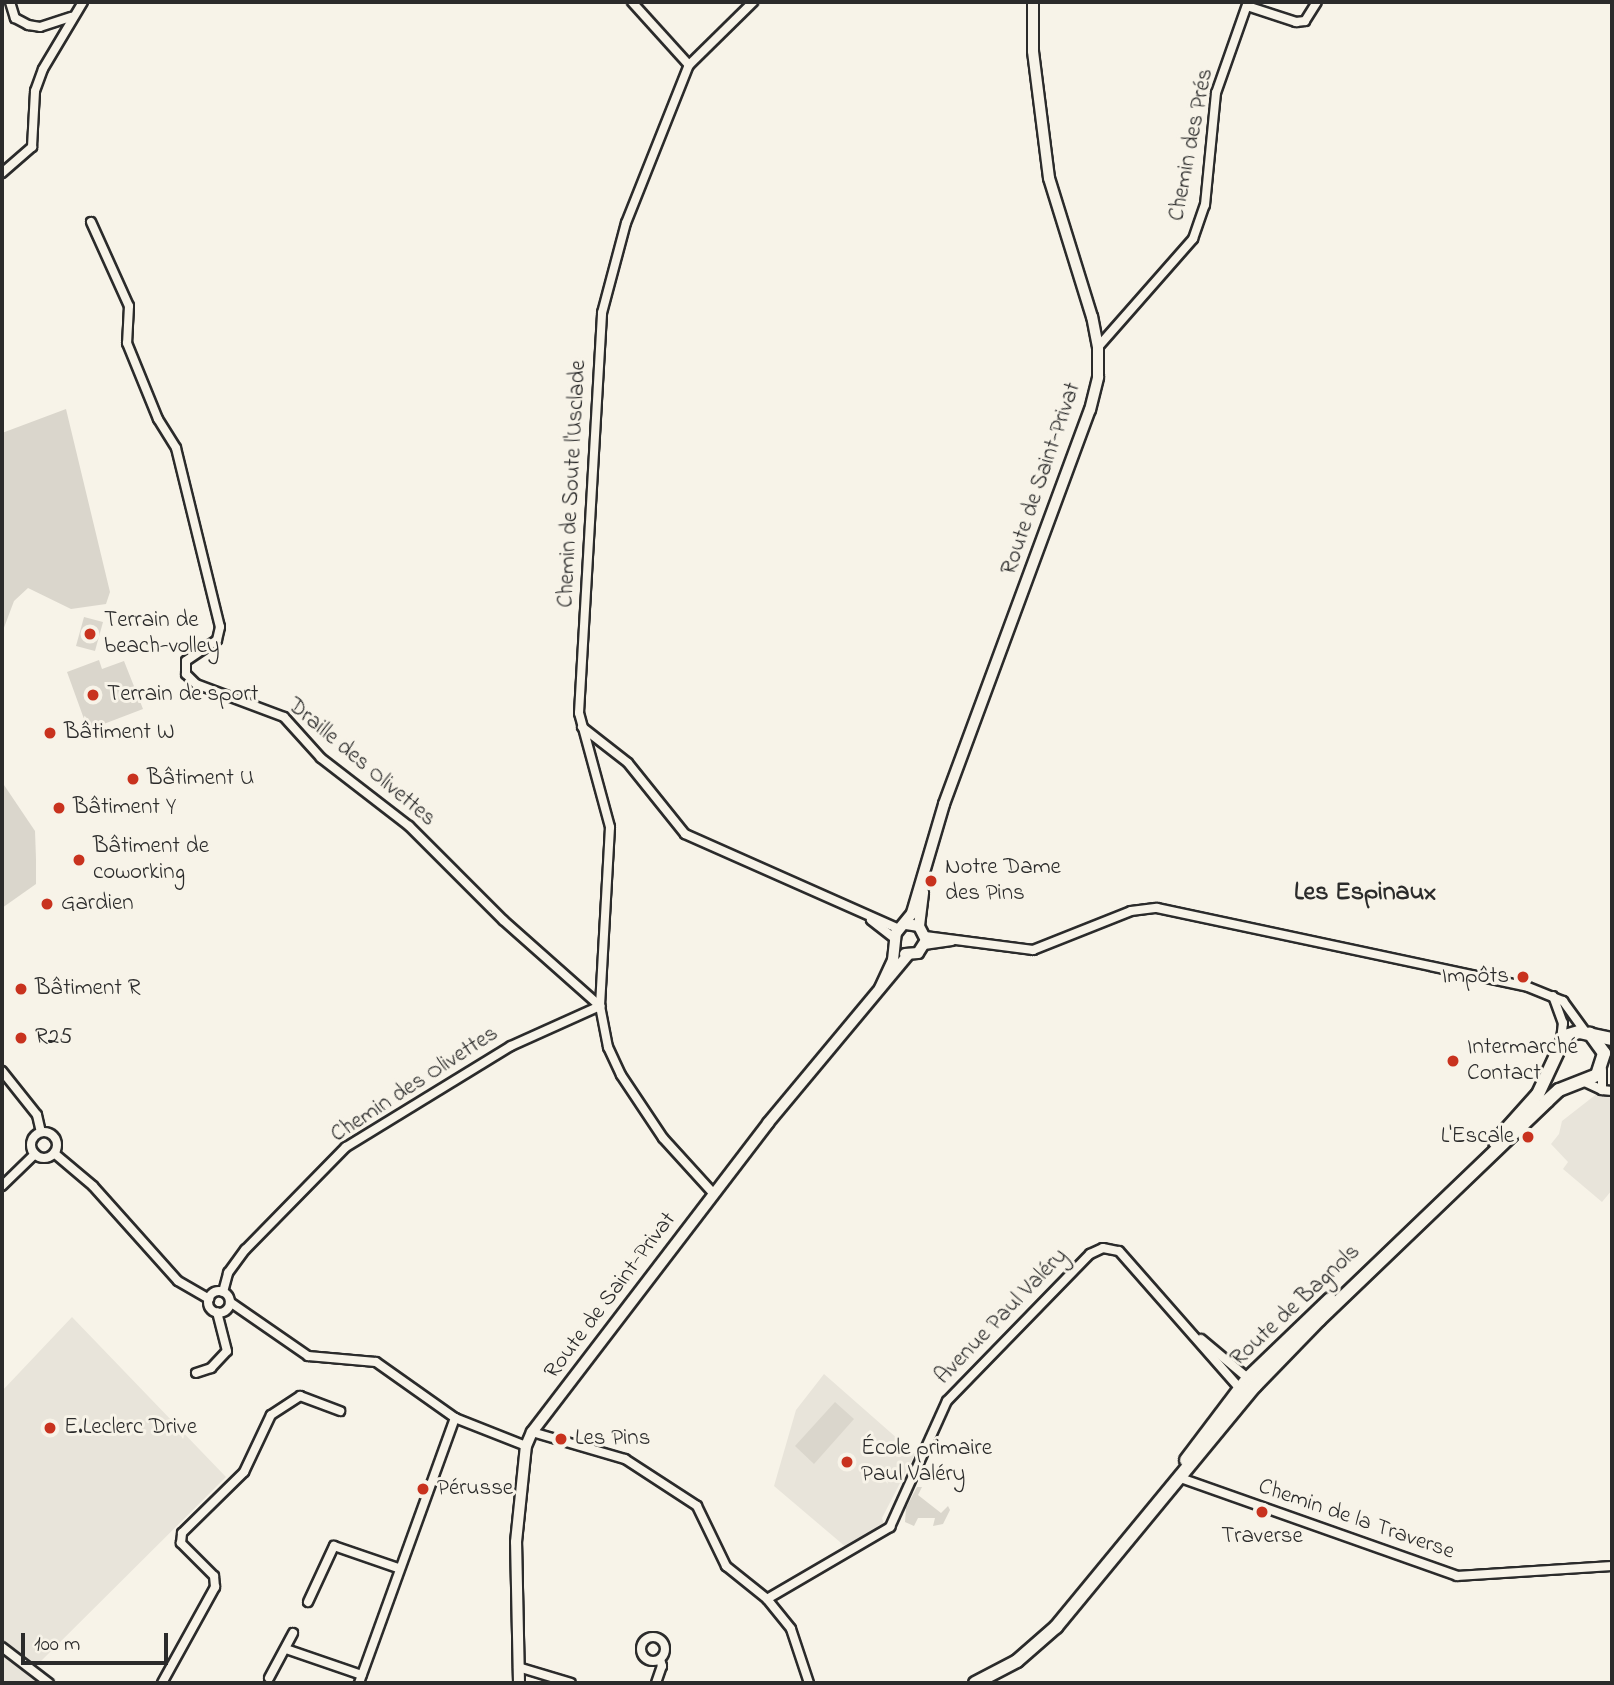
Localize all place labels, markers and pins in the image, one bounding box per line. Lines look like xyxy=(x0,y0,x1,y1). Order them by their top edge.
place label: Terrain de beach-volley xyxy=(104,607,220,661)
marker: Terrain de beach-volley xyxy=(82,626,98,642)
place label: Terrain de sport xyxy=(107,681,258,709)
marker: Terrain de sport xyxy=(85,687,101,703)
place label: Bâtiment W xyxy=(64,719,175,747)
marker: Bâtiment W xyxy=(42,725,58,741)
place label: Bâtiment U xyxy=(147,765,254,793)
marker: Bâtiment U xyxy=(125,771,141,787)
place label: Bâtiment Y xyxy=(73,794,176,822)
marker: Bâtiment Y xyxy=(51,800,67,816)
place label: Bâtiment de coworking xyxy=(93,833,209,887)
marker: Bâtiment de coworking xyxy=(71,852,87,868)
place label: Notre Dame des Pins xyxy=(945,854,1061,908)
marker: Notre Dame des Pins xyxy=(923,873,939,889)
place label: Gardien xyxy=(61,890,134,918)
marker: Gardien xyxy=(39,896,55,912)
place label: Impôts xyxy=(1442,963,1509,991)
marker: Impôts xyxy=(1515,969,1531,985)
place label: Bâtiment R xyxy=(35,975,140,1003)
marker: Bâtiment R xyxy=(13,981,29,997)
place label: R25 xyxy=(35,1024,72,1052)
marker: R25 xyxy=(13,1030,29,1046)
place label: Intermarché Contact xyxy=(1467,1034,1578,1088)
marker: Intermarché Contact xyxy=(1445,1053,1461,1069)
place label: L'Escale xyxy=(1441,1123,1514,1151)
marker: L'Escale xyxy=(1520,1129,1536,1145)
place label: E.Leclerc Drive xyxy=(64,1414,197,1442)
marker: E.Leclerc Drive xyxy=(42,1420,58,1436)
place label: Les Pins xyxy=(575,1425,650,1453)
marker: Les Pins xyxy=(553,1431,569,1447)
place label: École primaire Paul Valéry xyxy=(861,1435,992,1489)
marker: École primaire Paul Valéry xyxy=(839,1454,855,1470)
place label: Pérusse xyxy=(437,1475,513,1503)
marker: Pérusse xyxy=(415,1481,431,1497)
marker: Traverse xyxy=(1254,1504,1270,1520)
place label: Traverse xyxy=(1221,1523,1303,1551)

